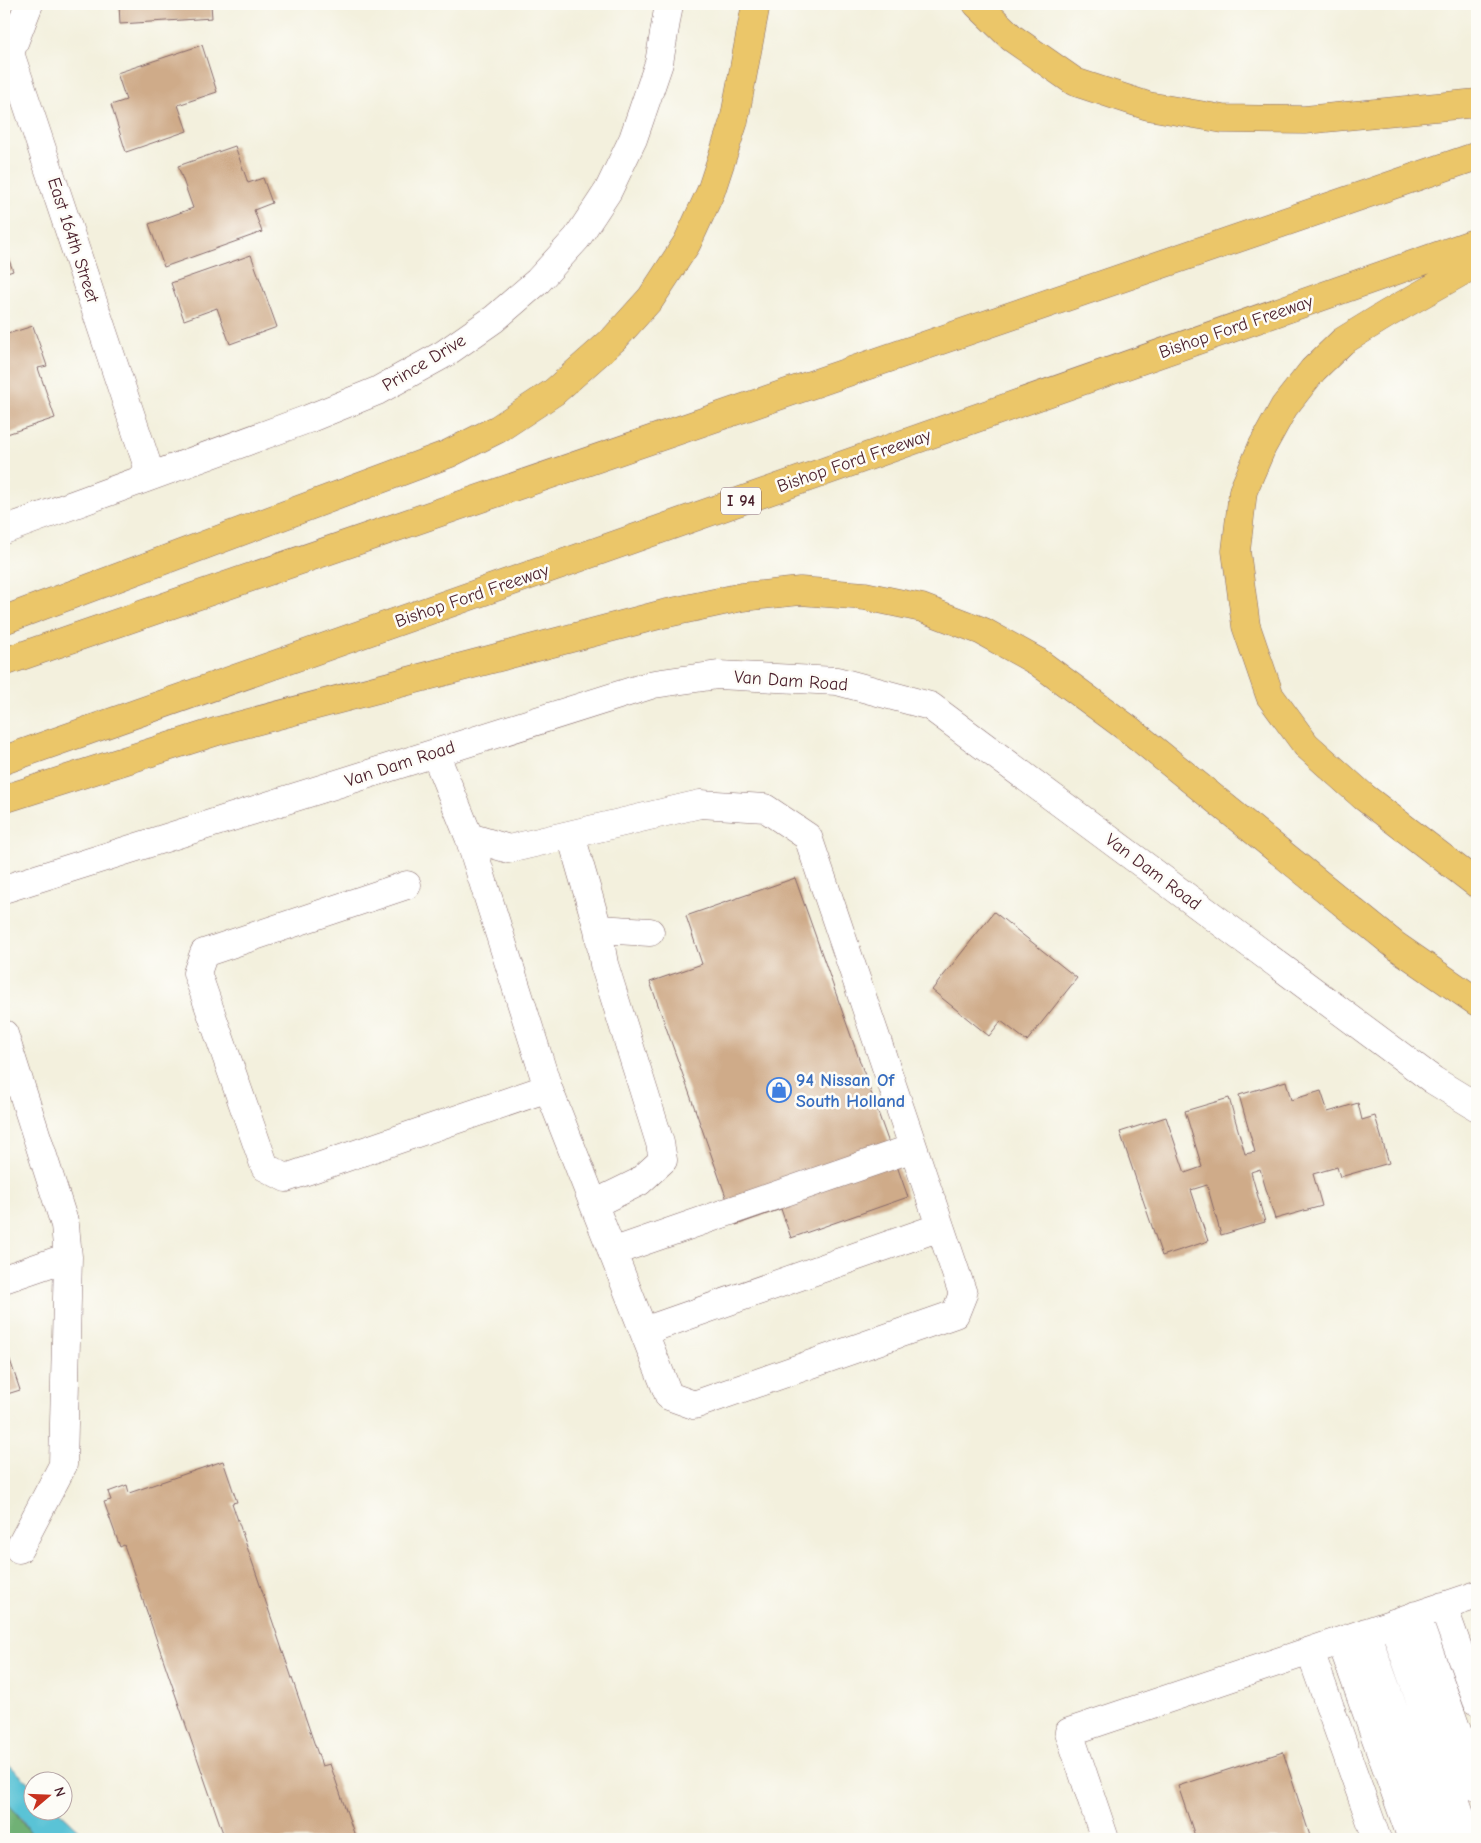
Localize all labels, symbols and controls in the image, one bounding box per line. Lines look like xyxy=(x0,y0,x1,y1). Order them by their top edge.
street label: East 164th Street xyxy=(43,175,103,306)
street label: Bishop Ford Freeway xyxy=(1156,290,1317,363)
street label: Prince Drive xyxy=(378,330,470,396)
street label: Bishop Ford Freeway xyxy=(774,424,935,497)
road number: I 94 xyxy=(721,488,761,514)
street label: Bishop Ford Freeway xyxy=(392,559,553,632)
street label: Van Dam Road xyxy=(733,667,849,695)
street label: Van Dam Road xyxy=(342,736,458,792)
street label: Van Dam Road xyxy=(1101,829,1205,915)
place label: 94 Nissan Of South Holland xyxy=(796,1070,905,1112)
shop icon: 94 Nissan Of South Holland xyxy=(766,1077,792,1103)
north arrow xyxy=(22,1770,72,1820)
text: N xyxy=(50,1785,69,1799)

